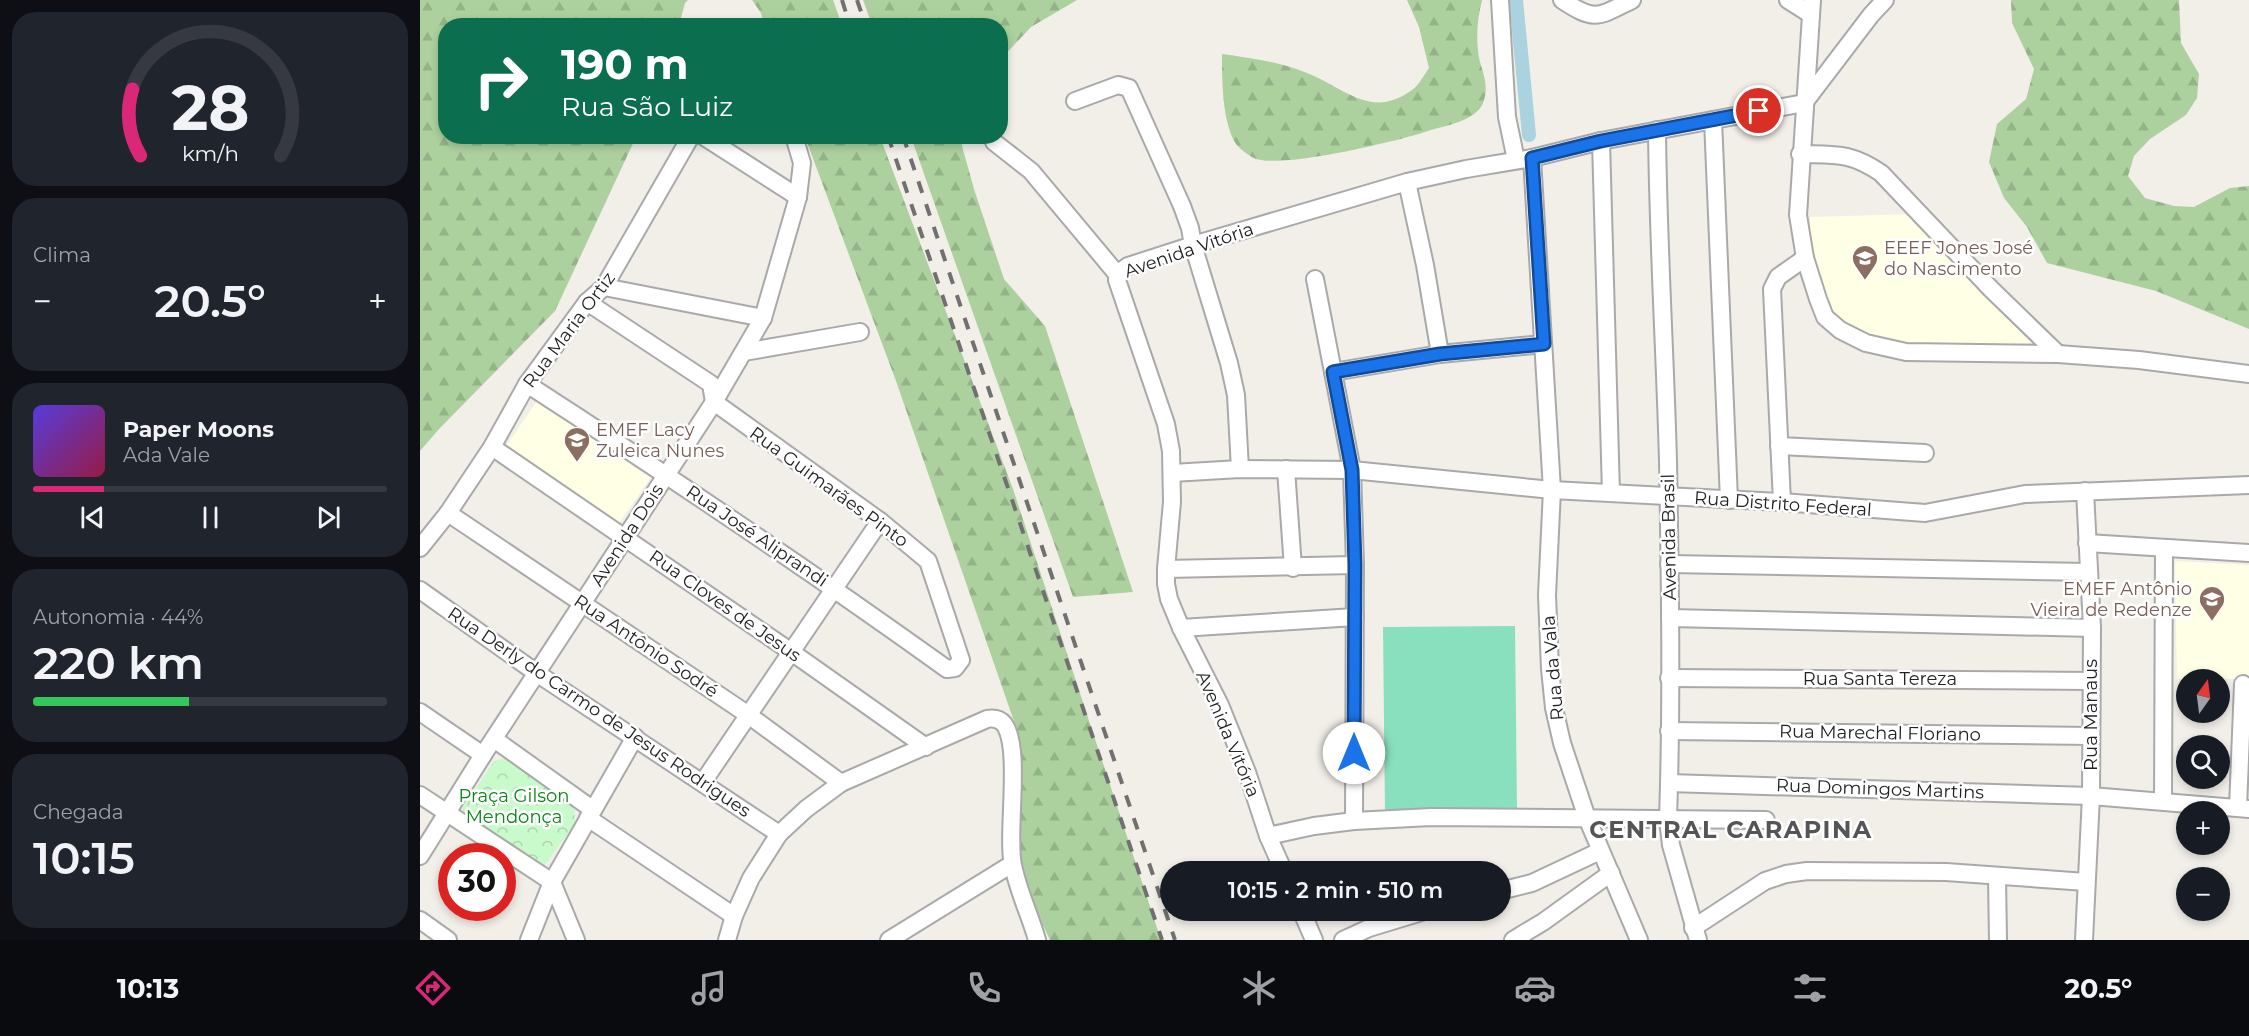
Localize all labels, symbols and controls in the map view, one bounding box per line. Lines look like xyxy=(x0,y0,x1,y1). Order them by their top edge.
text: 190 m xyxy=(561,38,689,90)
icon: right xyxy=(462,42,540,120)
text: 28 xyxy=(171,70,249,146)
pin xyxy=(1733,85,1784,136)
text: Rua São Luiz xyxy=(561,90,733,123)
icon: arrive xyxy=(1742,94,1775,127)
text: km/h xyxy=(181,140,239,166)
street label: Avenida Vitória xyxy=(1122,218,1256,282)
place label: EEEF Jones José do Nascimento xyxy=(1884,237,2033,280)
text: Clima xyxy=(33,243,91,267)
school or university icon: EEEF Jones José do Nascimento xyxy=(1850,243,1880,281)
street label: Rua Maria Ortiz xyxy=(518,268,620,392)
text: 20.5° xyxy=(154,273,266,328)
text: − xyxy=(33,281,52,321)
text: + xyxy=(368,281,387,321)
text: Paper Moons xyxy=(123,416,274,443)
place label: EMEF Lacy Zuleica Nunes xyxy=(596,419,724,462)
street label: Rua Guimarães Pinto xyxy=(745,422,913,552)
school or university icon: EMEF Lacy Zuleica Nunes xyxy=(562,425,592,463)
text: Ada Vale xyxy=(123,443,210,467)
street label: Avenida Brasil xyxy=(1657,474,1681,600)
street label: Avenida Dois xyxy=(586,480,668,590)
street label: Rua José Aliprandi xyxy=(682,480,832,592)
street label: Rua Distrito Federal xyxy=(1693,487,1873,521)
icon: previous xyxy=(76,501,109,534)
icon: pause xyxy=(194,501,227,534)
icon: next xyxy=(312,501,345,534)
street label: Rua Cloves de Jesus xyxy=(645,545,805,667)
place label: EMEF Antônio Vieira de Redenze xyxy=(2031,578,2192,621)
school or university icon: EMEF Antônio Vieira de Redenze xyxy=(2197,584,2227,622)
street label: Rua Antônio Sodré xyxy=(570,590,722,702)
street label: Rua Derly do Carmo de Jesus Rodrigues xyxy=(443,602,755,822)
text: Autonomia · 44% xyxy=(33,605,203,629)
street label: Rua da Vala xyxy=(1537,614,1569,722)
text: 220 km xyxy=(33,635,204,690)
street label: Rua Manaus xyxy=(2080,659,2102,771)
street label: Avenida Vitória xyxy=(1191,668,1265,800)
street label: Rua Santa Tereza xyxy=(1803,668,1957,690)
north arrow xyxy=(2176,669,2230,723)
map controls xyxy=(2176,669,2230,921)
street label: Rua Marechal Floriano xyxy=(1779,720,1981,746)
position arrow xyxy=(1322,721,1386,785)
button: search xyxy=(2176,735,2230,789)
street label: Rua Domingos Martins xyxy=(1776,774,1985,804)
park label: Praça Gilson Mendonça xyxy=(459,785,569,828)
text: Chegada xyxy=(33,800,124,824)
button: + xyxy=(2176,801,2230,855)
district label: CENTRAL CARAPINA xyxy=(1589,815,1873,844)
text: 10:15 xyxy=(33,830,135,885)
speed limit sign: 30 xyxy=(438,843,516,921)
button: − xyxy=(2176,867,2230,921)
text: 10:15 · 2 min · 510 m xyxy=(1228,877,1443,904)
icon: directions xyxy=(412,967,454,1009)
icon: music xyxy=(688,967,730,1009)
icon: phone xyxy=(963,967,1005,1009)
icon: climate xyxy=(1238,967,1280,1009)
icon: car xyxy=(1514,967,1556,1009)
icon: filters xyxy=(1789,967,1831,1009)
text: 10:13 xyxy=(117,972,179,1005)
text: 20.5° xyxy=(2064,972,2132,1005)

